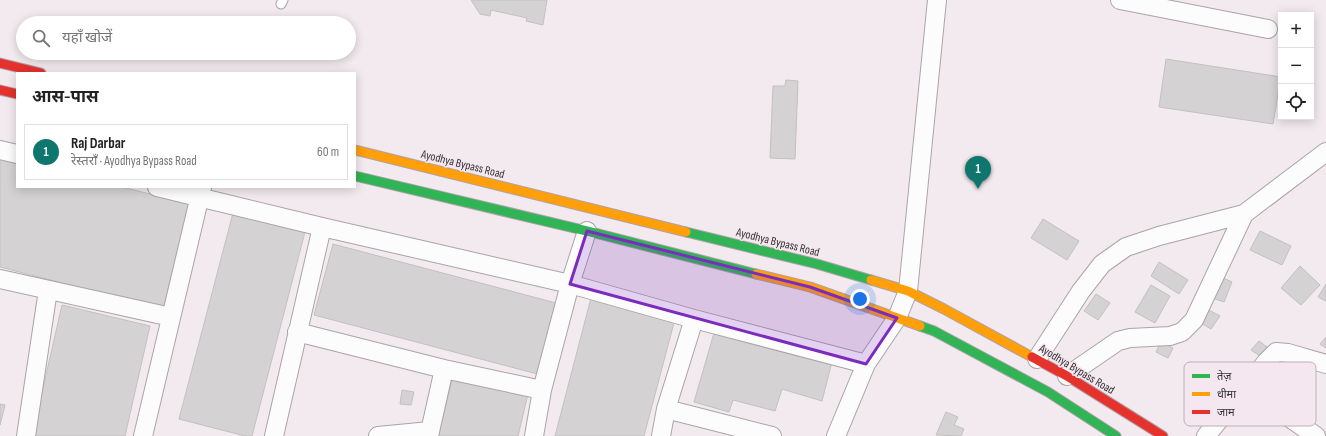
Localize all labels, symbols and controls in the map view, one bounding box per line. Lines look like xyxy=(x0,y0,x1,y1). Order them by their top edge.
map controls xyxy=(1278,12,1314,120)
button: + xyxy=(1278,12,1314,48)
search box xyxy=(16,16,356,60)
icon: search xyxy=(30,27,52,49)
text: यहाँ खोजें xyxy=(62,28,112,47)
button: − xyxy=(1278,48,1314,84)
button: locate xyxy=(1278,84,1314,120)
text: आस-पास xyxy=(32,87,99,107)
text: Raj Darbar xyxy=(71,134,125,153)
text: 1 xyxy=(43,144,49,160)
text: 60 m xyxy=(317,144,339,160)
street label: Ayodhya Bypass Road xyxy=(419,147,506,182)
text: रेस्तराँ · Ayodhya Bypass Road xyxy=(71,153,197,169)
pin: 1 xyxy=(965,156,991,189)
street label: Ayodhya Bypass Road xyxy=(734,225,821,260)
your location xyxy=(850,289,870,309)
street label: Ayodhya Bypass Road xyxy=(1035,340,1117,398)
legend xyxy=(1184,362,1316,426)
text: तेज़ xyxy=(1217,370,1232,383)
text: धीमा xyxy=(1217,388,1236,401)
text: जाम xyxy=(1217,406,1235,419)

